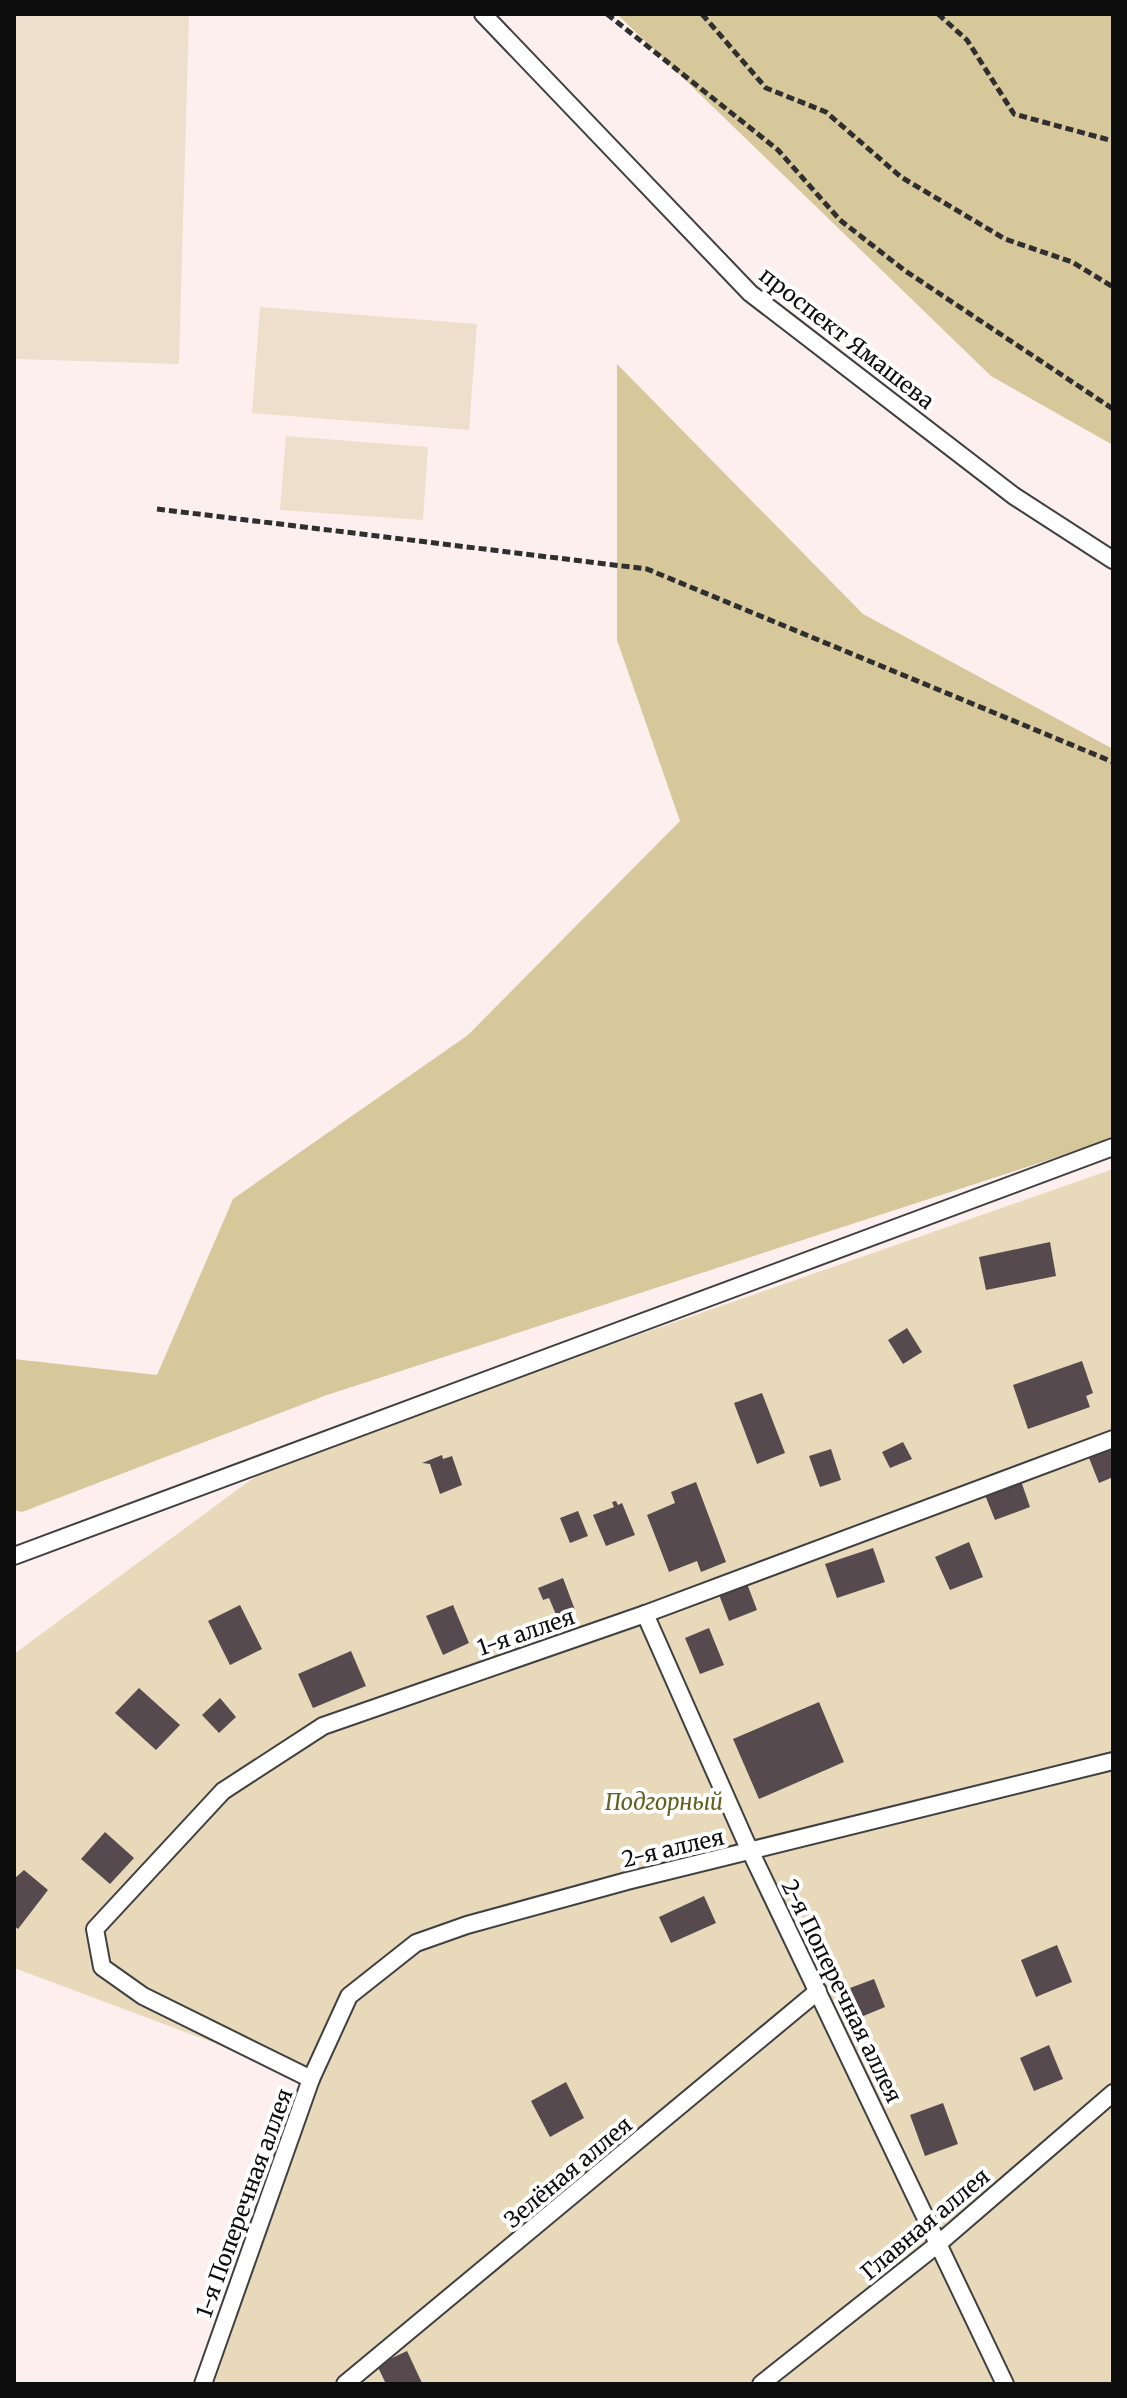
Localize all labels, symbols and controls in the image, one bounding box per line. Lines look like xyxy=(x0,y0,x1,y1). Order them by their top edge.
street label: проспект Ямашева xyxy=(754,261,940,415)
street label: 1-я аллея xyxy=(474,1602,578,1662)
park label: Подгорный xyxy=(605,1788,723,1816)
street label: 2-я аллея xyxy=(619,1823,727,1873)
street label: 2-я Поперечная аллея xyxy=(776,1875,908,2107)
street label: 1-я Поперечная аллея xyxy=(190,2085,298,2321)
street label: Зелёная аллея xyxy=(498,2110,638,2234)
street label: Главная аллея xyxy=(855,2162,995,2286)

